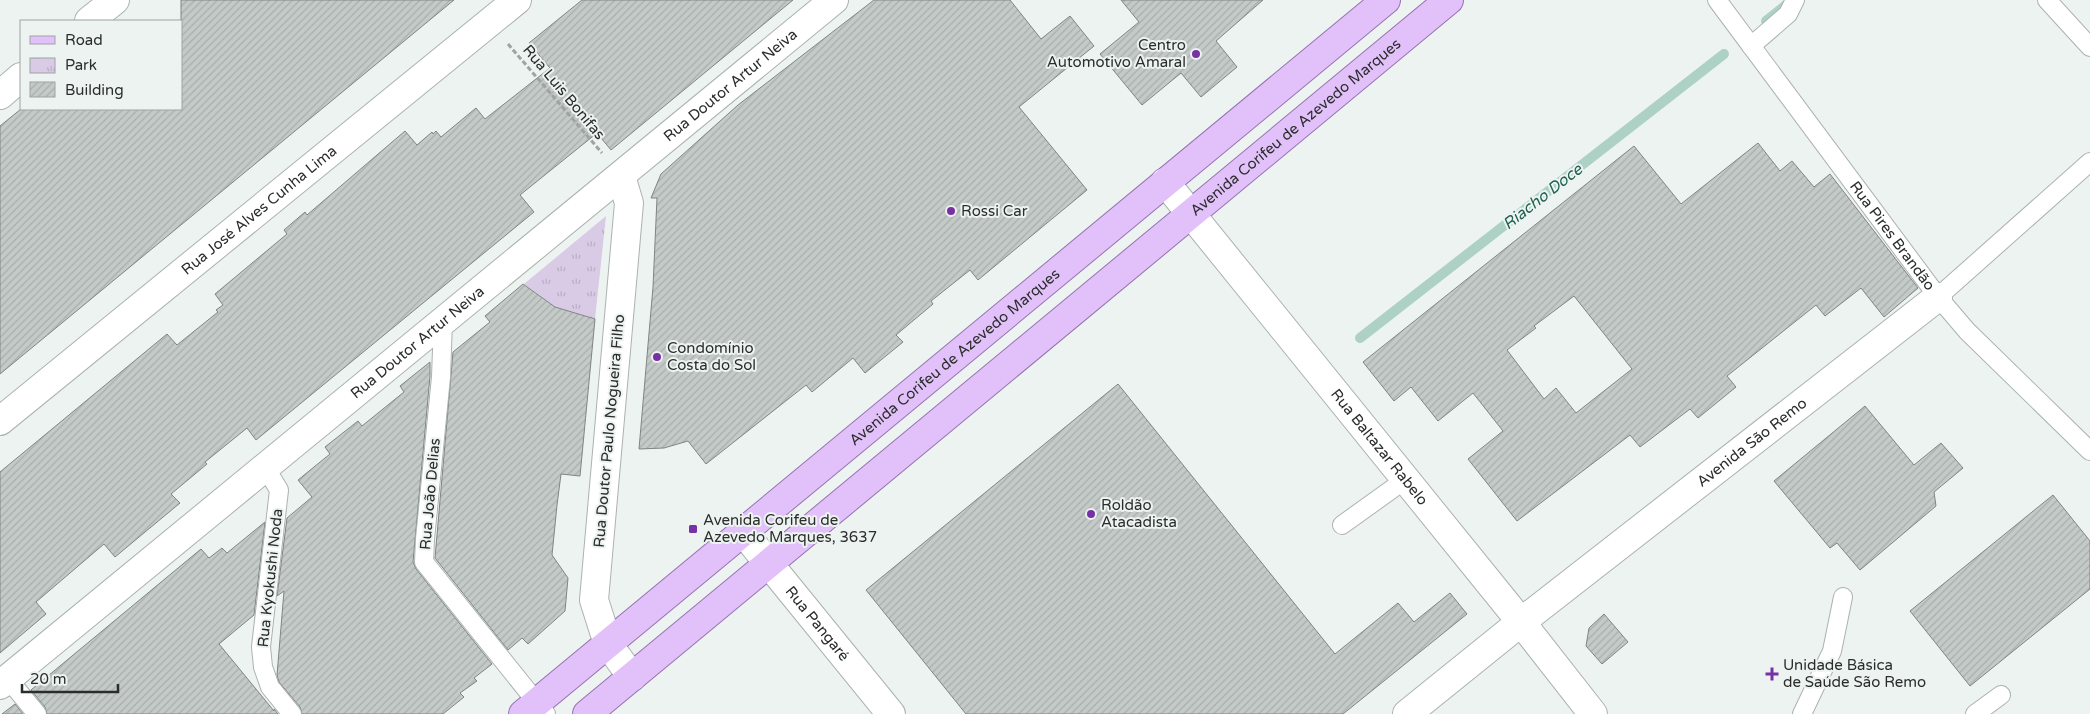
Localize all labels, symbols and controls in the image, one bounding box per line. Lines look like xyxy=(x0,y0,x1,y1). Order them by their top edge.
legend xyxy=(20,20,182,110)
street label: Rua Doutor Artur Neiva xyxy=(660,25,801,145)
text: Road xyxy=(65,31,103,49)
street label: Avenida Corifeu de Azevedo Marques xyxy=(1187,35,1404,220)
place label: Centro Automotivo Amaral xyxy=(1047,36,1186,71)
street label: Rua Luis Bonifas xyxy=(519,41,609,143)
marker: Centro Automotivo Amaral xyxy=(1190,48,1202,60)
text: Park xyxy=(65,56,97,74)
text: Building xyxy=(65,81,124,99)
street label: Rua José Alves Cunha Lima xyxy=(178,142,340,279)
water label: Riacho Doce xyxy=(1499,159,1587,234)
street label: Rua Pires Brandão xyxy=(1846,178,1939,294)
place label: Rossi Car xyxy=(961,202,1028,220)
marker: Rossi Car xyxy=(945,205,957,217)
street label: Avenida Corifeu de Azevedo Marques xyxy=(845,265,1063,449)
street label: Rua Doutor Artur Neiva xyxy=(347,282,488,402)
street label: Rua Doutor Paulo Nogueira Filho xyxy=(590,314,628,548)
place label: Condomínio Costa do Sol xyxy=(667,339,756,374)
marker: Condomínio Costa do Sol xyxy=(651,351,663,363)
street label: Rua Baltazar Rabelo xyxy=(1327,385,1432,509)
street label: Avenida São Remo xyxy=(1693,394,1810,491)
street label: Rua João Delias xyxy=(416,437,444,551)
place label: Roldão Atacadista xyxy=(1101,496,1177,531)
street label: Rua Kyokushi Noda xyxy=(254,508,286,648)
marker: Roldão Atacadista xyxy=(1085,508,1097,520)
place label: Avenida Corifeu de Azevedo Marques, 3637 xyxy=(703,511,877,546)
marker: Avenida Corifeu de Azevedo Marques, 3637 xyxy=(687,523,699,535)
street label: Rua Pangaré xyxy=(782,582,853,665)
place label: Unidade Básica de Saúde São Remo xyxy=(1783,656,1926,691)
scale bar xyxy=(22,662,119,694)
marker: Unidade Básica de Saúde São Remo xyxy=(1765,667,1779,681)
text: 20 m xyxy=(30,670,67,688)

